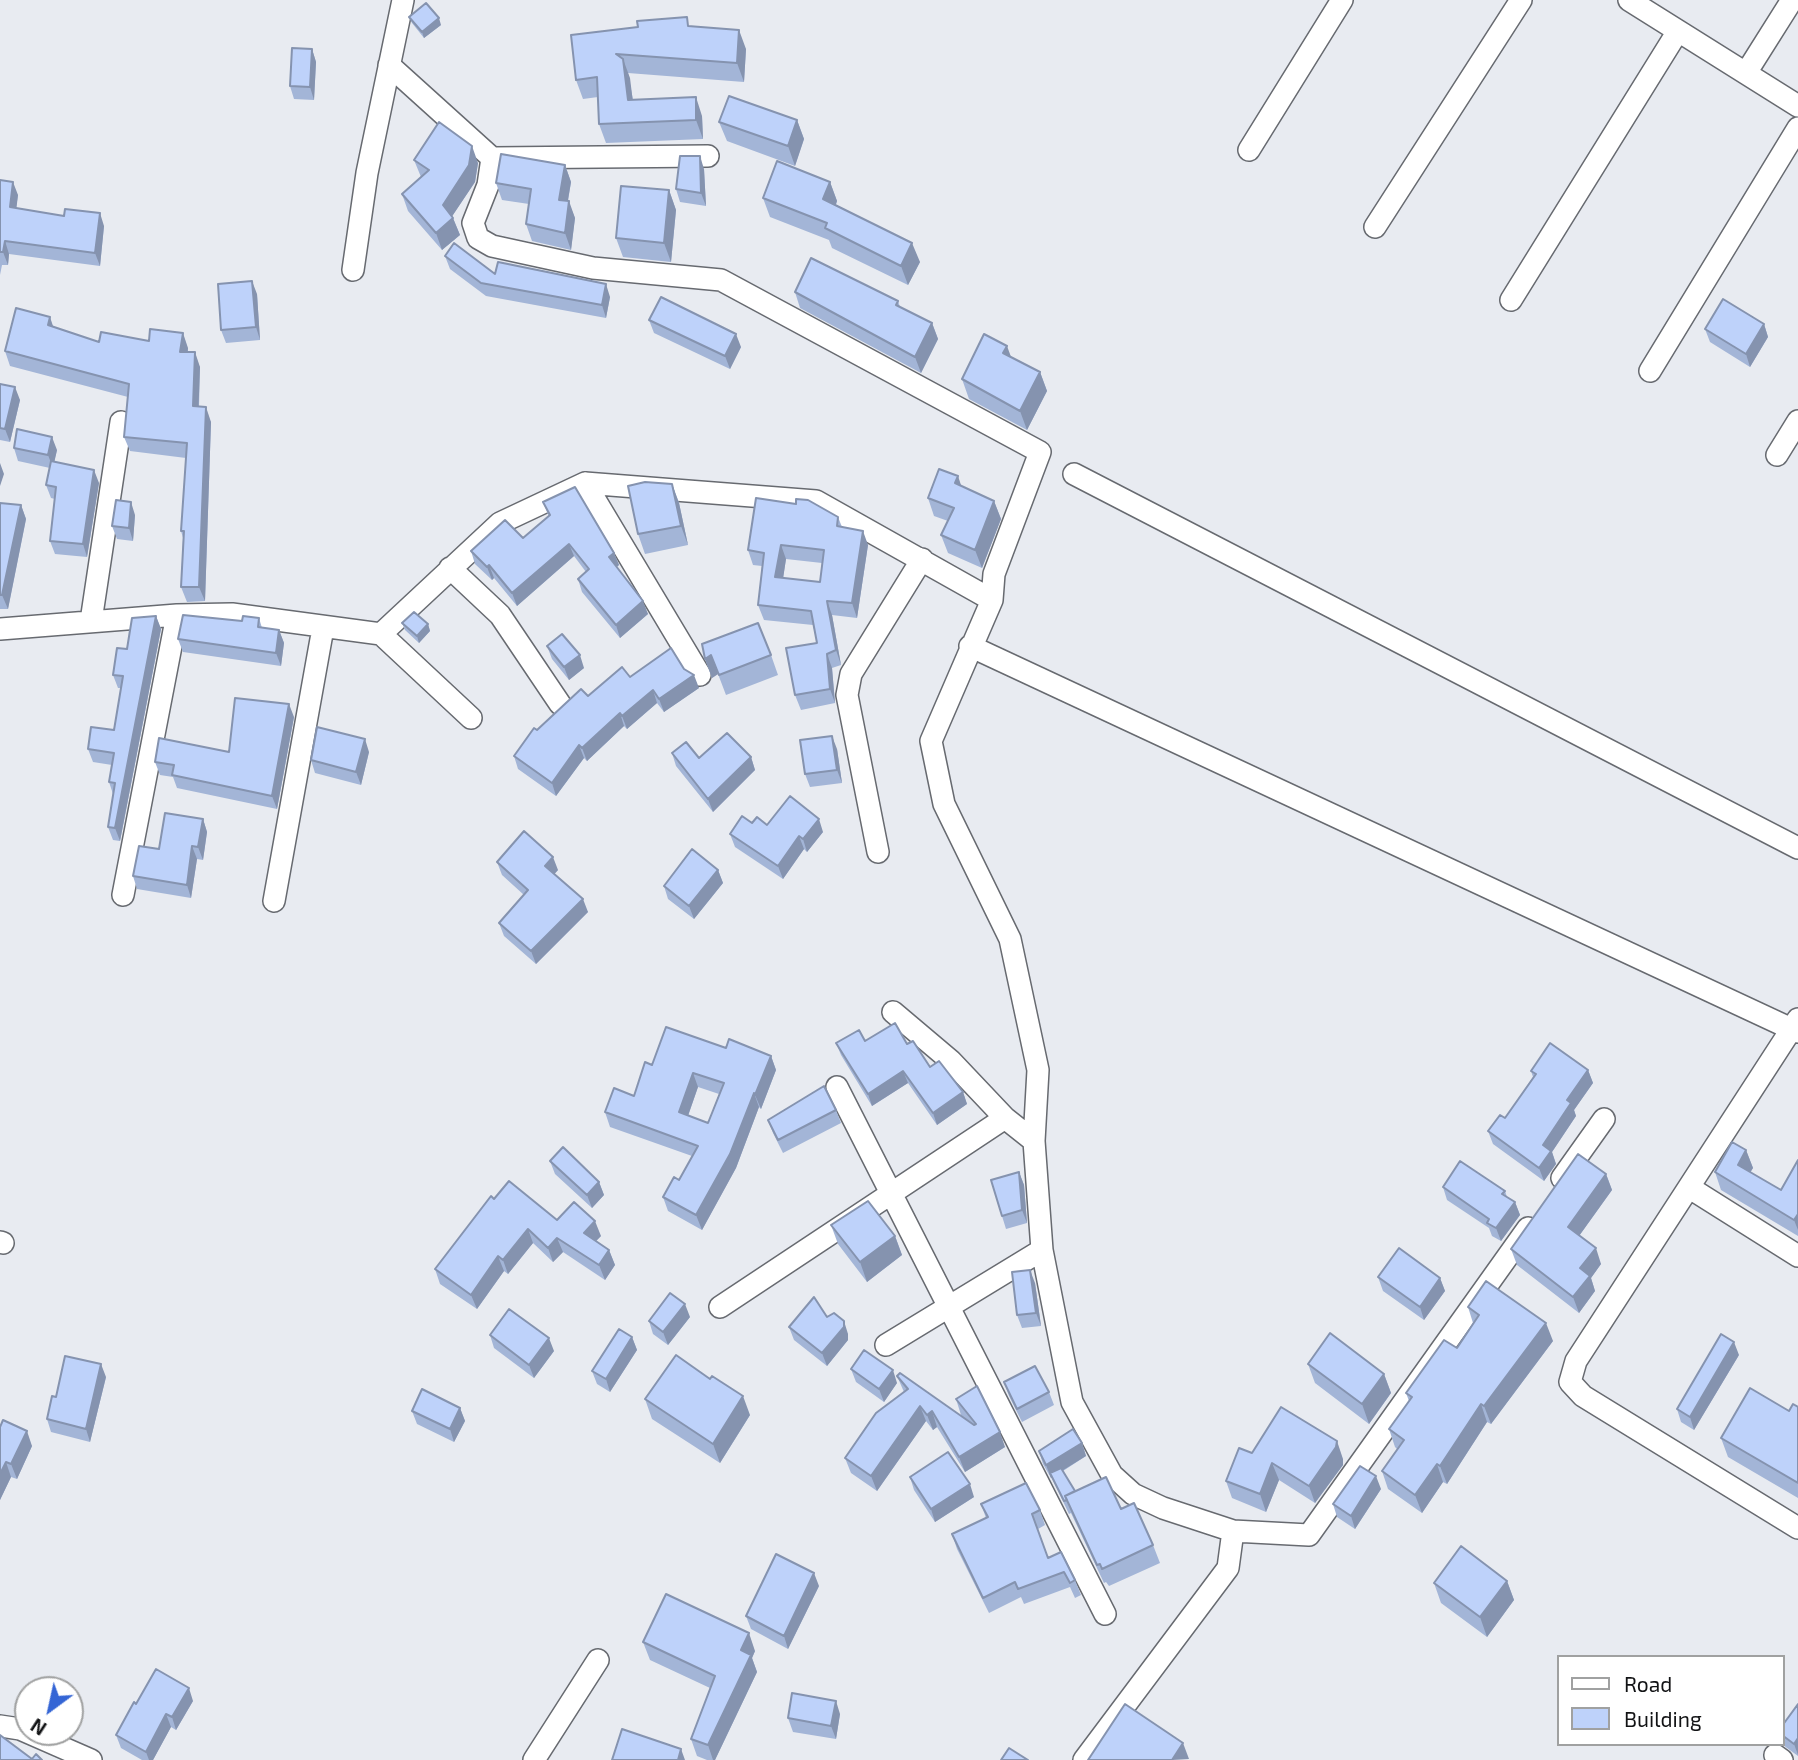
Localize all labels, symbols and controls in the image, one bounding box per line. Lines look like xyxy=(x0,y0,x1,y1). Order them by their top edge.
legend xyxy=(1556,1655,1784,1746)
text: Road xyxy=(1624,1671,1672,1696)
north arrow xyxy=(14,1676,84,1746)
text: Building xyxy=(1624,1706,1702,1731)
text: N xyxy=(26,1714,50,1741)

